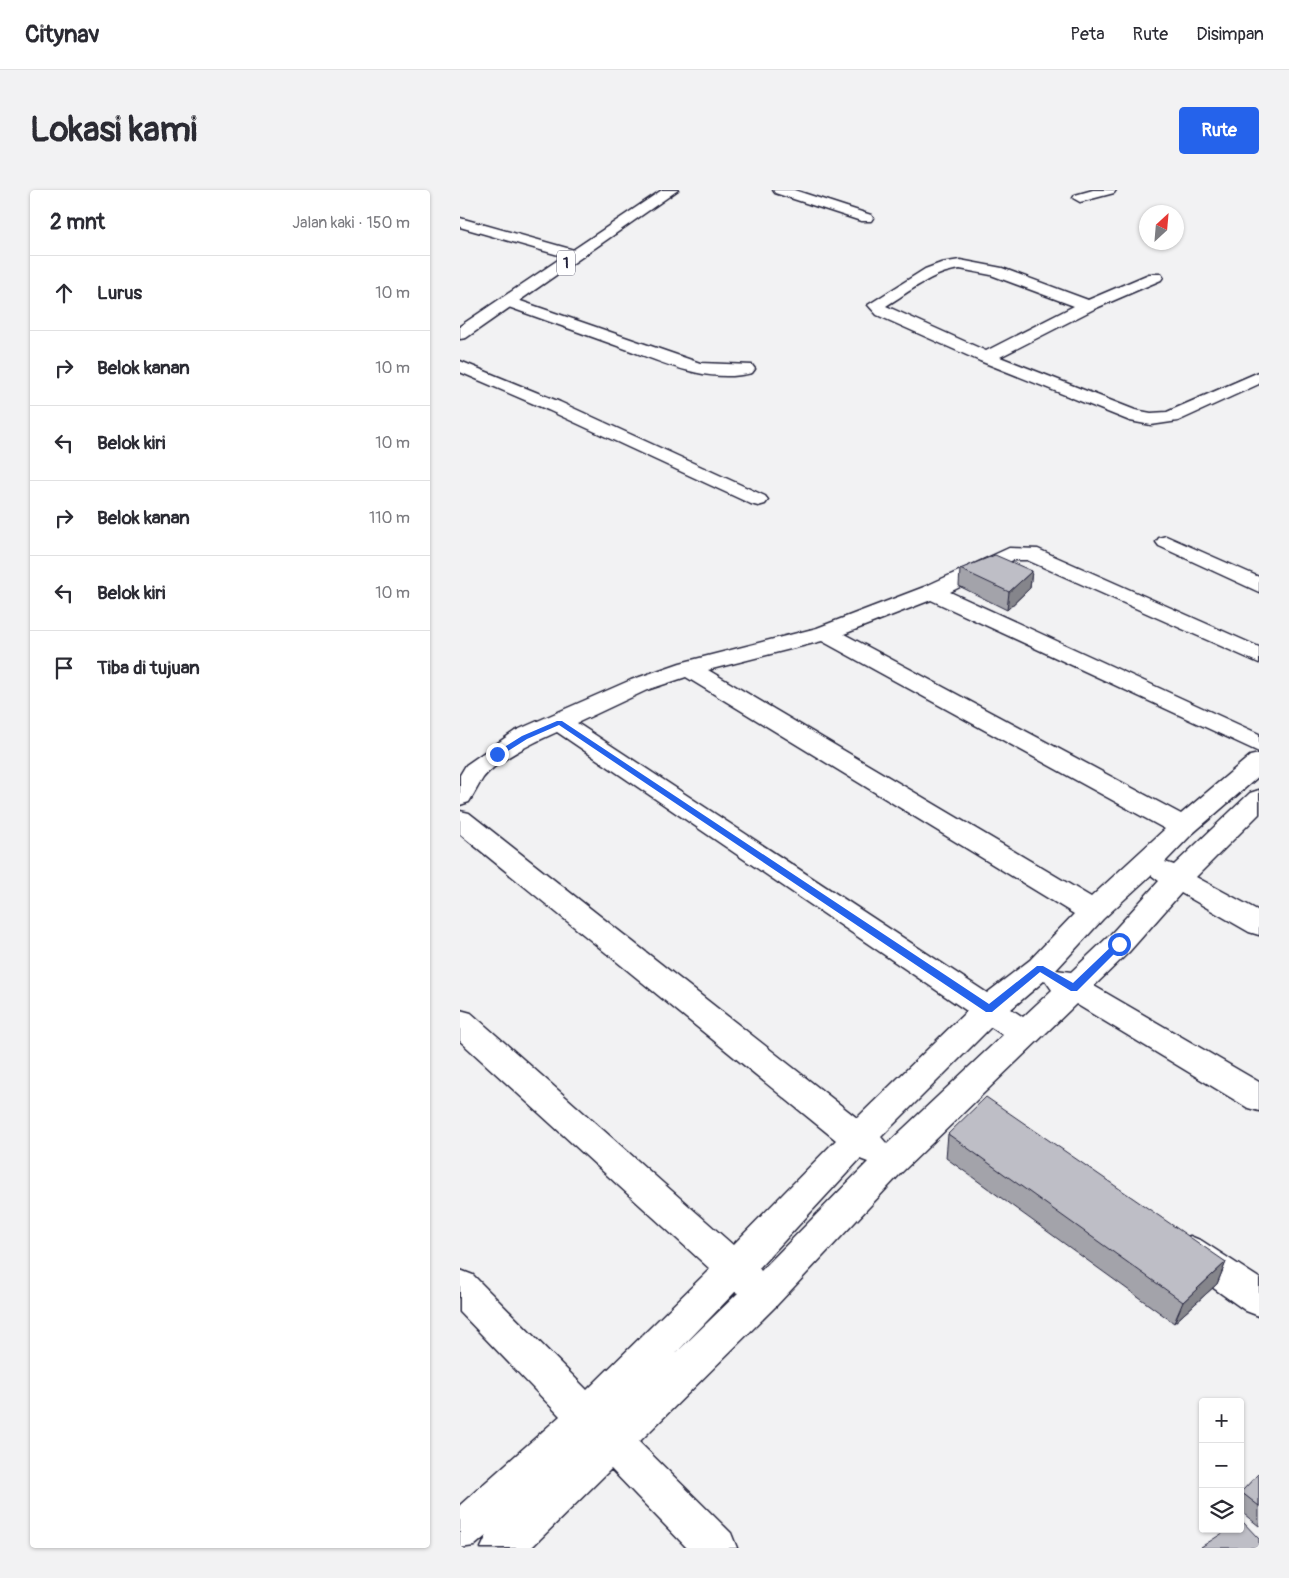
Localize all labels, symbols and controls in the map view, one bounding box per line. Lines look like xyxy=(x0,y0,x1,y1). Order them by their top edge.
text: Citynav xyxy=(25,20,100,49)
text: Peta xyxy=(1070,23,1105,46)
text: Rute xyxy=(1133,23,1168,46)
text: Disimpan xyxy=(1196,23,1264,46)
button: Rute xyxy=(1179,107,1259,154)
text: Lokasi kami xyxy=(30,108,197,152)
north arrow xyxy=(1139,205,1184,250)
text: 2 mnt xyxy=(50,209,105,236)
text: Jalan kaki · 150 m xyxy=(292,213,410,233)
road number: 1 xyxy=(557,250,575,276)
icon: ahead xyxy=(50,279,78,307)
text: Lurus xyxy=(97,281,142,305)
text: 10 m xyxy=(375,283,410,303)
icon: right xyxy=(50,354,78,382)
text: Belok kanan xyxy=(97,356,190,380)
text: 10 m xyxy=(375,358,410,378)
icon: left xyxy=(50,429,78,457)
text: Belok kiri xyxy=(97,431,165,455)
text: 10 m xyxy=(375,433,410,453)
icon: right xyxy=(50,504,78,532)
text: Belok kanan xyxy=(97,506,190,530)
text: 110 m xyxy=(369,508,410,528)
icon: left xyxy=(50,579,78,607)
text: Belok kiri xyxy=(97,581,165,605)
text: 10 m xyxy=(375,583,410,603)
icon: arrive xyxy=(50,654,78,682)
text: Tiba di tujuan xyxy=(97,656,200,680)
route end xyxy=(486,743,509,766)
route start xyxy=(1108,933,1131,956)
map controls xyxy=(1199,1398,1244,1533)
button: + xyxy=(1199,1398,1244,1443)
button: − xyxy=(1199,1443,1244,1488)
button: layers xyxy=(1199,1488,1244,1533)

